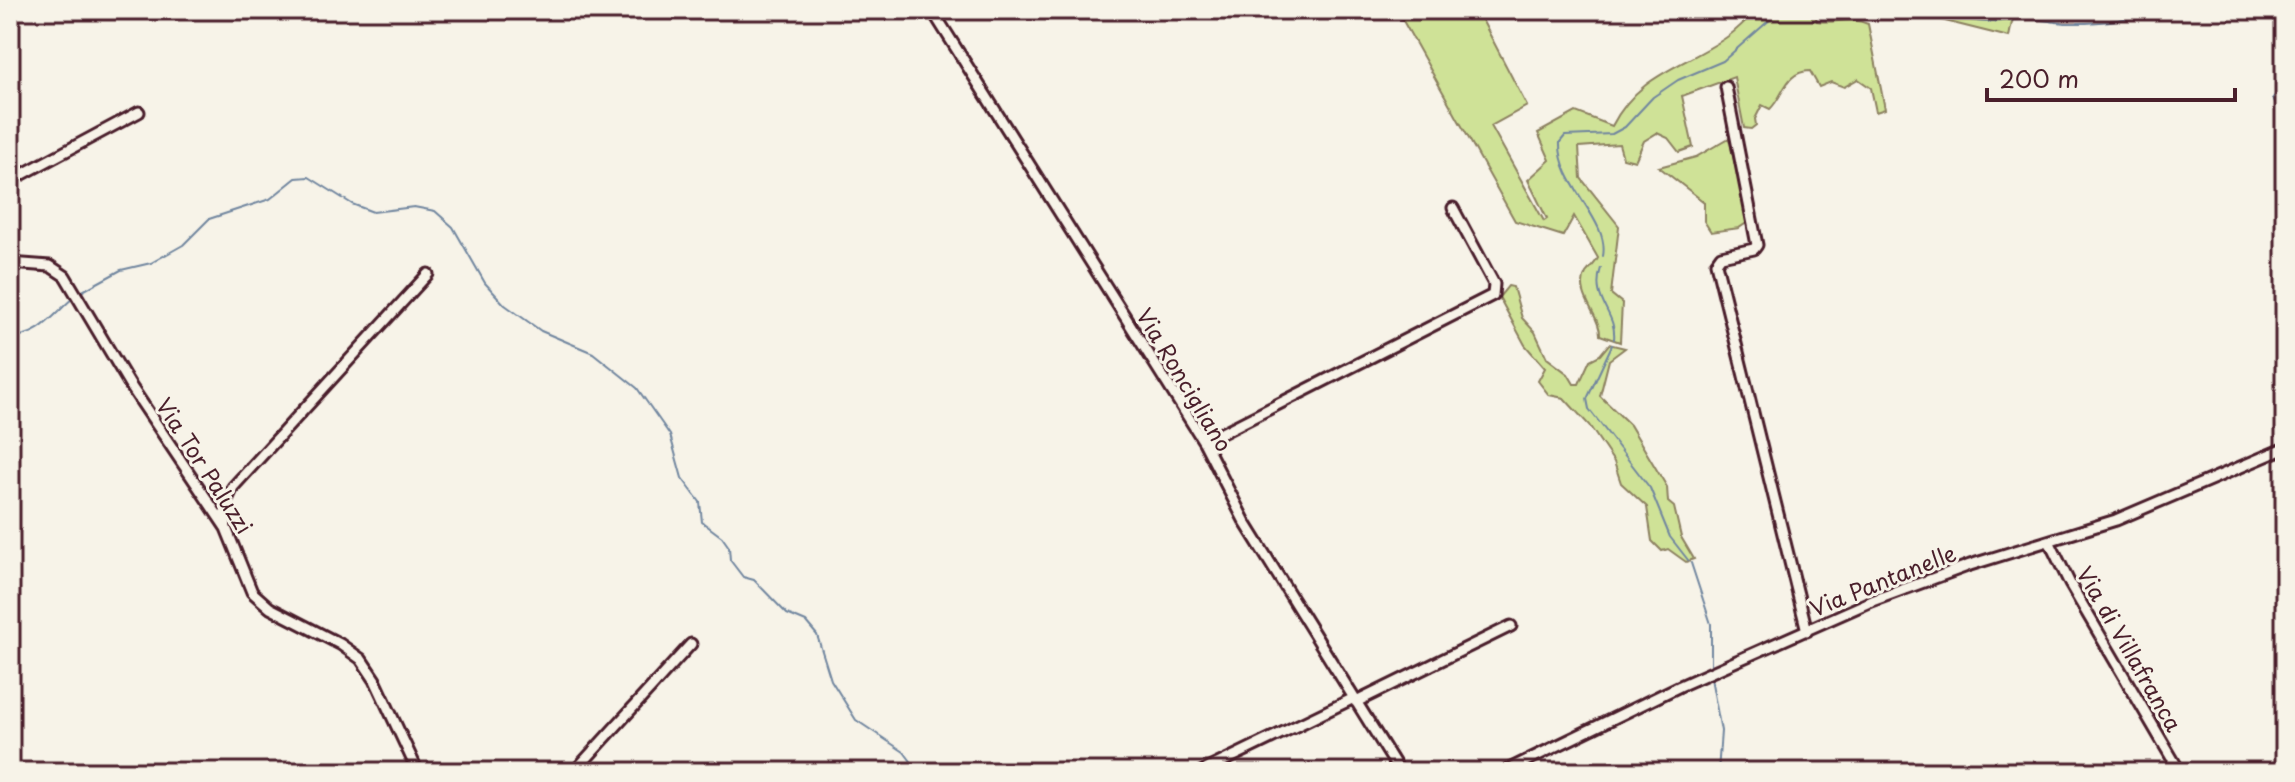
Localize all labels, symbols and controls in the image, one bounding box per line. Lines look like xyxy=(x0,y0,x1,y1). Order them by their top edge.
scale bar xyxy=(1987,52,2235,102)
text: 200 m xyxy=(1999,60,2079,96)
street label: Via Roncigliano xyxy=(1129,301,1241,457)
street label: Via Tor Paluzzi xyxy=(149,391,262,540)
street label: Via Pantanelle xyxy=(1804,535,1960,624)
street label: Via di Villafranca xyxy=(2070,559,2191,737)

